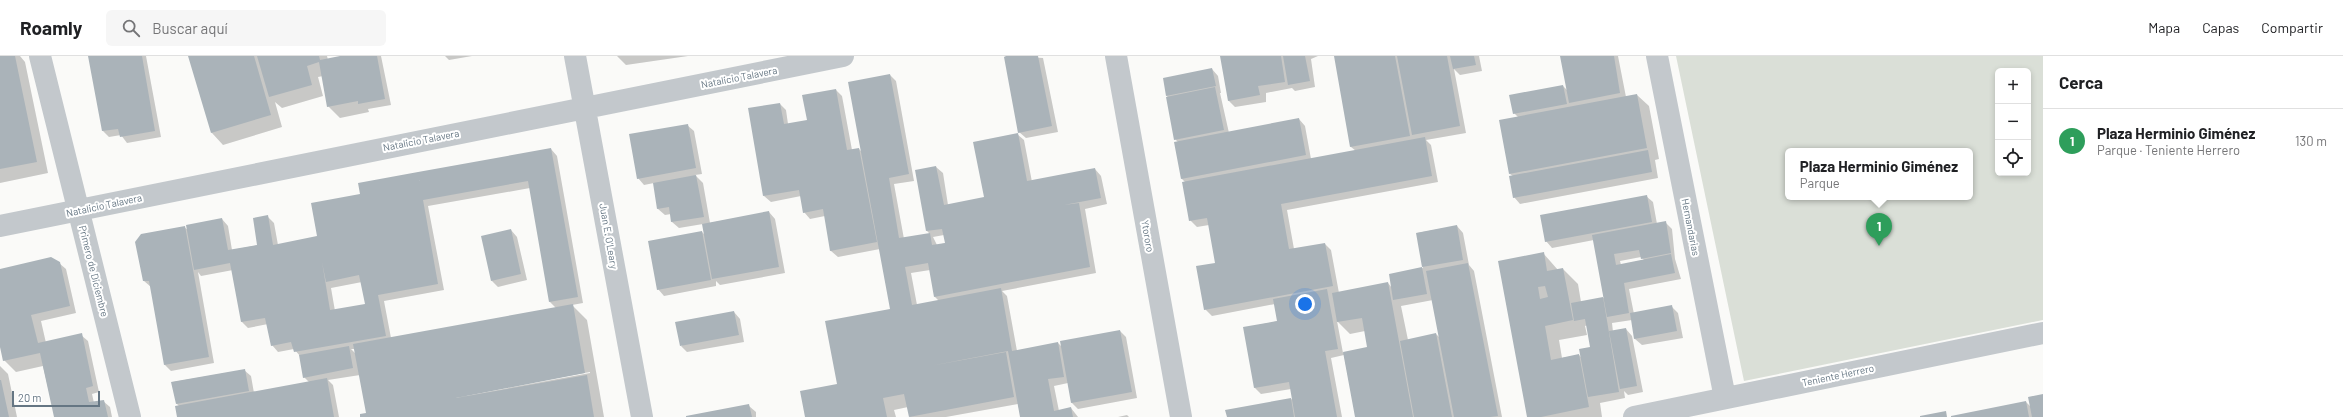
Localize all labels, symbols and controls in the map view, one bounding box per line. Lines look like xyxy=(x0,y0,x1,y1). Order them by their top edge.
search box xyxy=(106,10,386,46)
text: Roamly xyxy=(20,16,82,39)
icon: search xyxy=(120,17,142,39)
text: Buscar aquí xyxy=(152,19,228,37)
text: Mapa xyxy=(2148,19,2180,36)
text: Capas xyxy=(2202,19,2239,36)
text: Compartir xyxy=(2261,19,2323,36)
street label: Natalicio Talavera xyxy=(700,64,778,90)
map controls xyxy=(1995,68,2031,176)
button: + xyxy=(1995,68,2031,104)
text: Cerca xyxy=(2059,72,2103,92)
button: − xyxy=(1995,104,2031,140)
text: Plaza Herminio Giménez xyxy=(2097,124,2255,142)
street label: Natalicio Talavera xyxy=(382,127,460,153)
text: 1 xyxy=(2070,133,2074,149)
text: 130 m xyxy=(2295,133,2327,149)
button: locate xyxy=(1995,140,2031,176)
text: Parque · Teniente Herrero xyxy=(2097,142,2240,158)
popup xyxy=(1785,148,1973,200)
text: Plaza Herminio Giménez xyxy=(1800,157,1958,175)
text: Parque xyxy=(1800,175,1840,191)
street label: Natalicio Talavera xyxy=(65,191,143,219)
street label: Hernandarias xyxy=(1680,197,1702,257)
street label: Juan E. O'Leary xyxy=(597,202,621,270)
pin: 1 xyxy=(1866,213,1892,246)
street label: Ytororo xyxy=(1139,219,1157,253)
street label: Primero de Diciembre xyxy=(77,224,111,318)
your location xyxy=(1295,294,1315,314)
street label: Teniente Herrero xyxy=(1801,362,1875,388)
scale bar xyxy=(12,389,100,408)
text: 20 m xyxy=(18,391,41,404)

